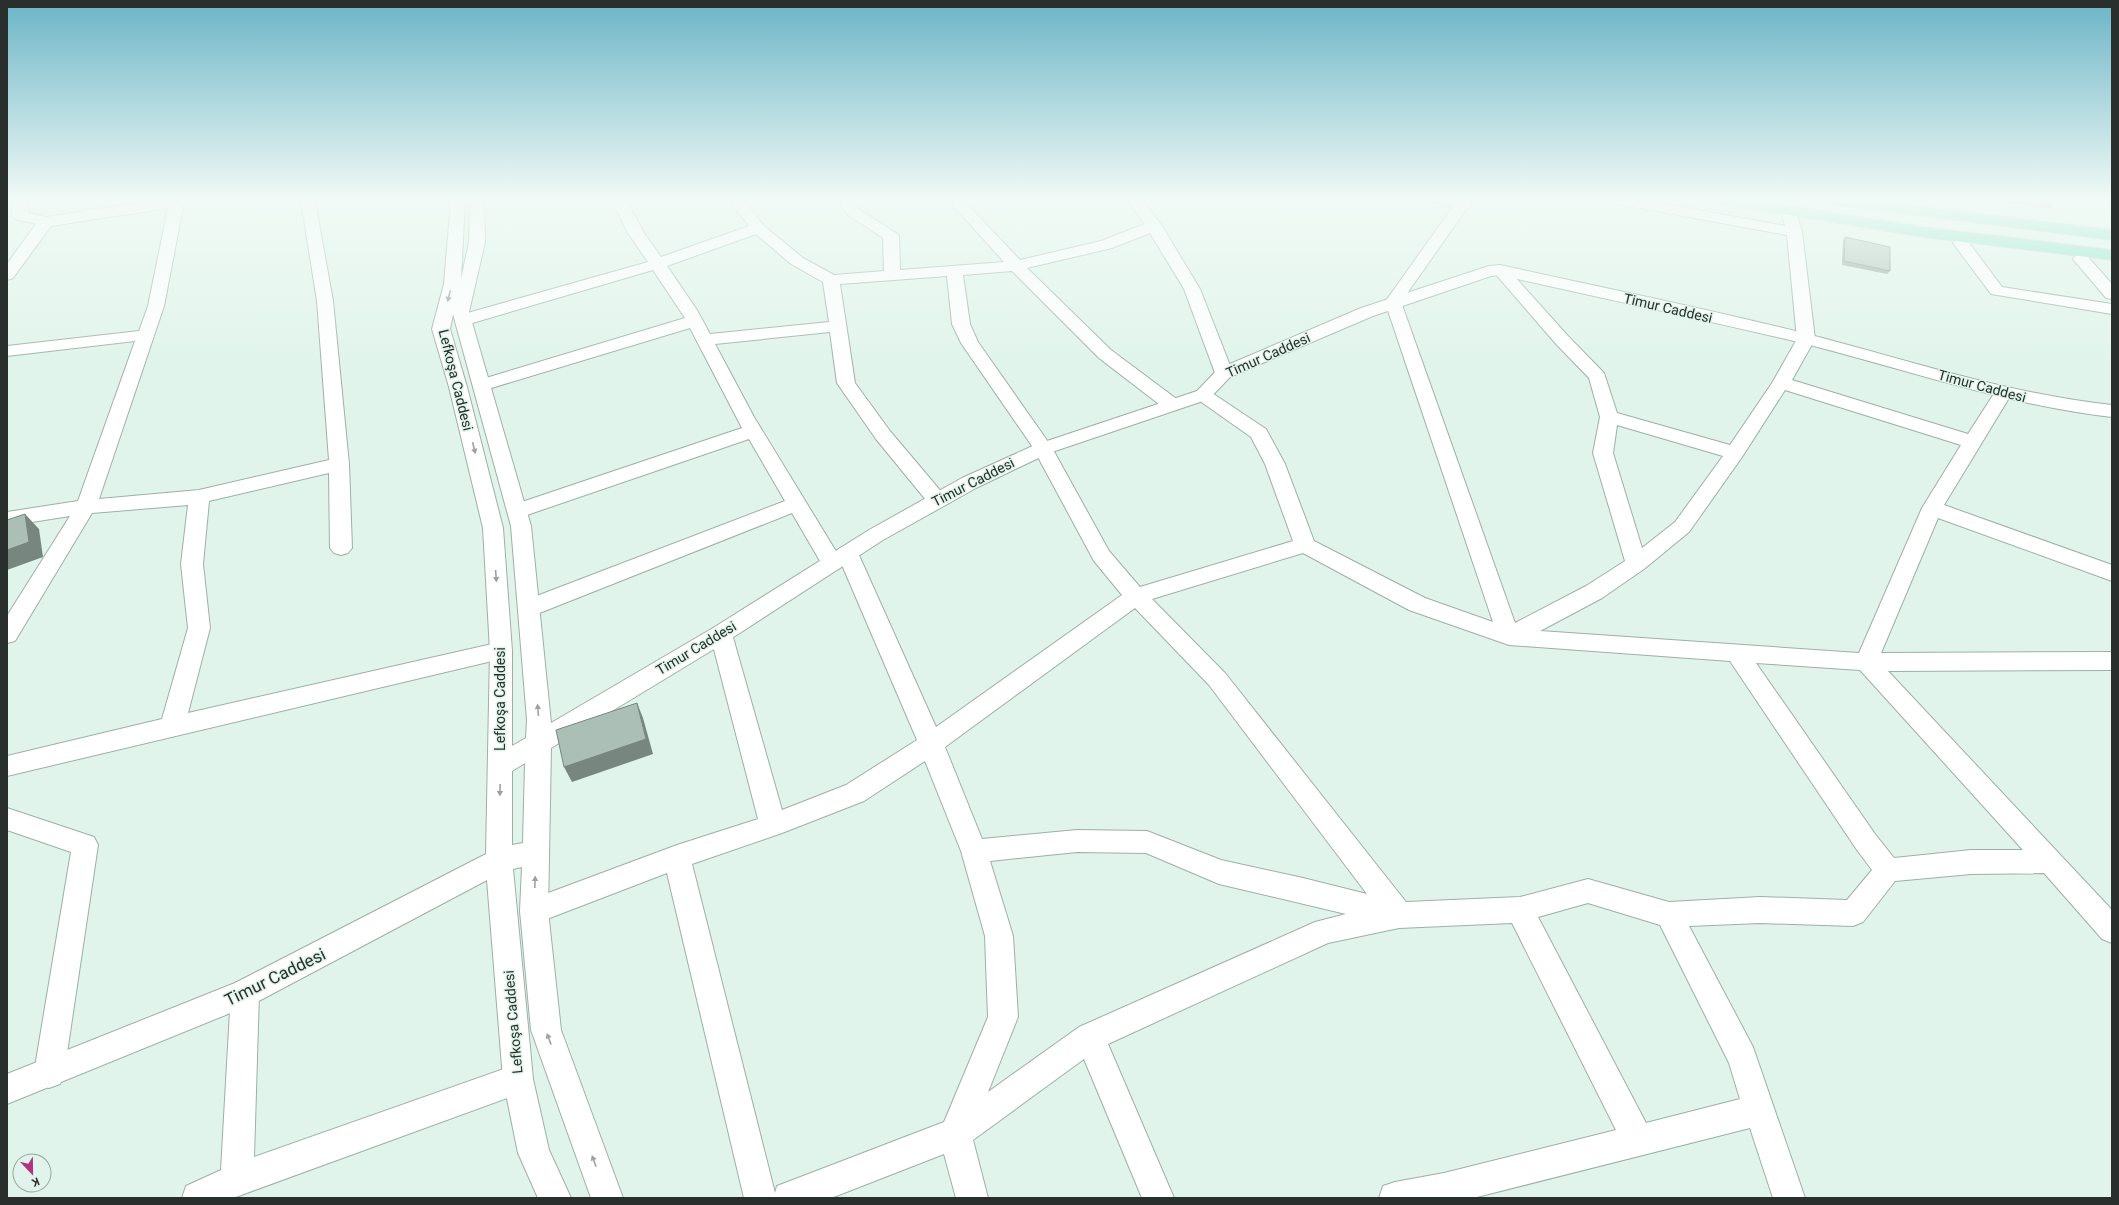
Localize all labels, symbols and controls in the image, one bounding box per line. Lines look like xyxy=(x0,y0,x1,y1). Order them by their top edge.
one-way arrow xyxy=(445,289,451,302)
street label: Timur Caddesi xyxy=(1622,290,1714,326)
street label: Lefkoşa Caddesi xyxy=(436,328,476,432)
street label: Timur Caddesi xyxy=(1223,329,1313,381)
street label: Timur Caddesi xyxy=(1936,367,2028,405)
one-way arrow xyxy=(471,442,477,454)
street label: Timur Caddesi xyxy=(929,454,1017,510)
one-way arrow xyxy=(493,570,500,582)
street label: Timur Caddesi xyxy=(653,618,739,678)
street label: Lefkoşa Caddesi xyxy=(492,647,508,751)
one-way arrow xyxy=(535,704,542,716)
one-way arrow xyxy=(497,784,503,797)
one-way arrow xyxy=(532,875,538,888)
street label: Timur Caddesi xyxy=(221,944,329,1010)
street label: Lefkoşa Caddesi xyxy=(501,970,525,1074)
one-way arrow xyxy=(546,1033,552,1045)
north arrow xyxy=(12,1153,52,1193)
one-way arrow xyxy=(590,1155,596,1167)
text: K xyxy=(29,1174,41,1190)

